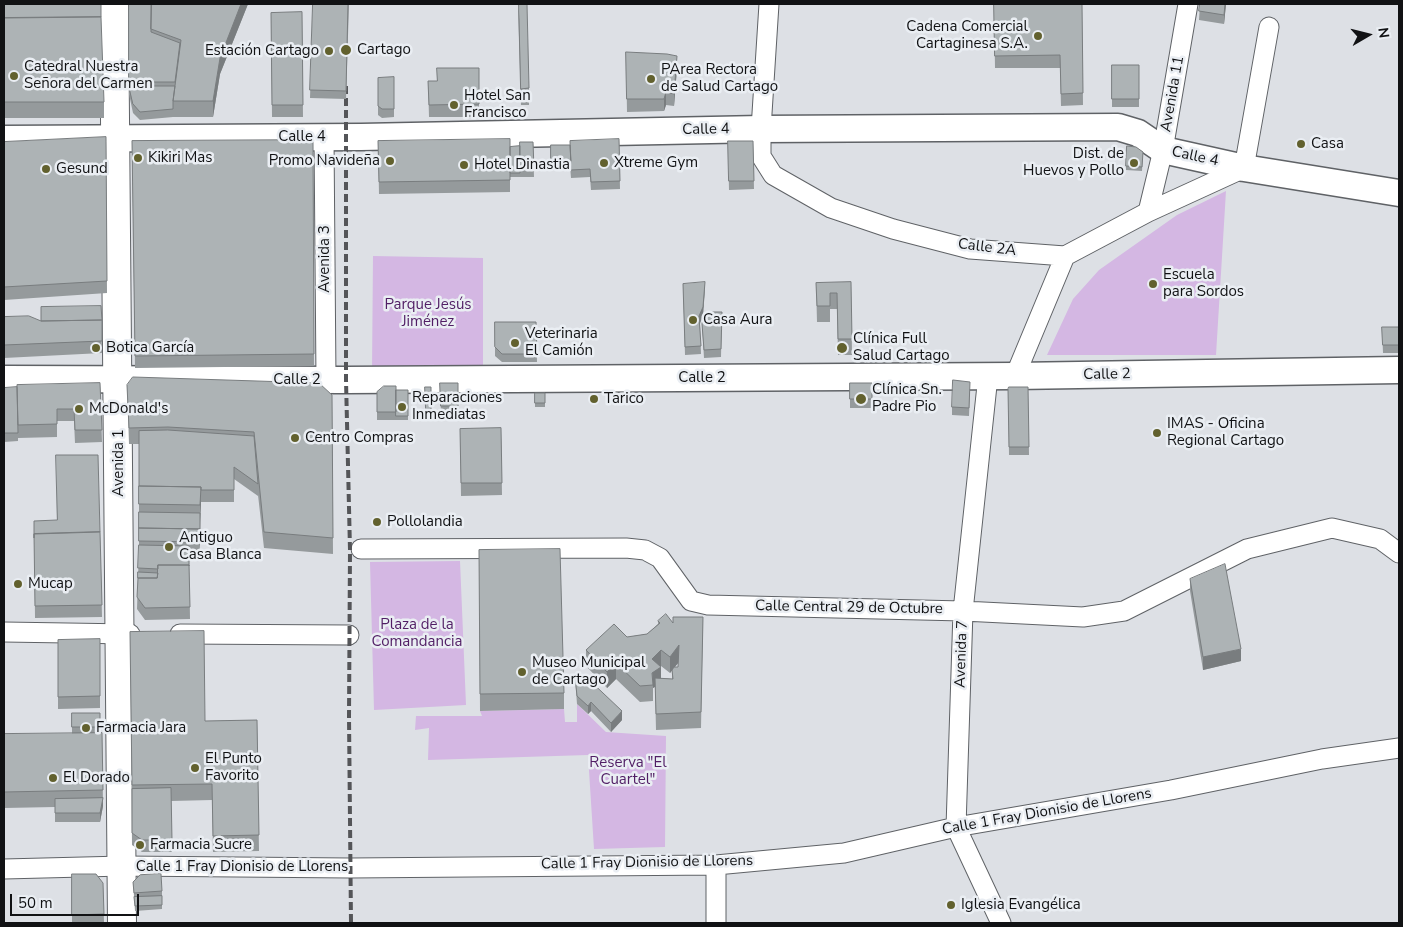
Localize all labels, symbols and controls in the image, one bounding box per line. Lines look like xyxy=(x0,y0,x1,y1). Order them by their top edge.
north arrow xyxy=(1343,10,1393,60)
place label: Cadena Comercial Cartaginesa S.A. xyxy=(906,18,1028,53)
text: N xyxy=(1373,26,1393,39)
marker: Cadena Comercial Cartaginesa S.A. xyxy=(1032,30,1044,42)
place label: Cartago xyxy=(357,41,411,59)
place label: Estación Cartago xyxy=(205,42,319,60)
marker: Cartago xyxy=(339,43,353,57)
marker: Estación Cartago xyxy=(323,45,335,57)
street label: Avenida 11 xyxy=(1157,55,1189,133)
place label: Catedral Nuestra Señora del Carmen xyxy=(24,58,153,93)
place label: PArea Rectora de Salud Cartago xyxy=(661,61,778,96)
marker: Catedral Nuestra Señora del Carmen xyxy=(8,70,20,82)
marker: PArea Rectora de Salud Cartago xyxy=(645,73,657,85)
place label: Hotel San Francisco xyxy=(464,87,531,122)
marker: Hotel San Francisco xyxy=(448,99,460,111)
street label: Calle 4 xyxy=(682,121,730,139)
street label: Calle 4 xyxy=(278,128,326,146)
place label: Casa xyxy=(1311,135,1344,153)
marker: Casa xyxy=(1295,138,1307,150)
street label: Calle 4 xyxy=(1170,143,1220,171)
place label: Dist. de Huevos y Pollo xyxy=(1023,145,1124,180)
place label: Kikiri Mas xyxy=(148,149,213,167)
marker: Kikiri Mas xyxy=(132,152,144,164)
place label: Promo Navideña xyxy=(269,152,380,170)
place label: Xtreme Gym xyxy=(614,154,698,172)
marker: Promo Navideña xyxy=(384,155,396,167)
place label: Hotel Dinastia xyxy=(474,156,570,174)
marker: Xtreme Gym xyxy=(598,157,610,169)
marker: Dist. de Huevos y Pollo xyxy=(1128,157,1140,169)
marker: Hotel Dinastia xyxy=(458,159,470,171)
place label: Gesund xyxy=(56,160,108,178)
marker: Gesund xyxy=(40,163,52,175)
street label: Avenida 3 xyxy=(316,225,334,293)
street label: Calle 2A xyxy=(957,236,1017,260)
place label: Escuela para Sordos xyxy=(1163,266,1244,301)
marker: Escuela para Sordos xyxy=(1147,278,1159,290)
park label: Parque Jesús Jiménez xyxy=(384,296,472,331)
place label: Casa Aura xyxy=(703,311,772,329)
marker: Casa Aura xyxy=(687,314,699,326)
place label: Veterinaria El Camión xyxy=(525,325,598,360)
place label: Clínica Full Salud Cartago xyxy=(853,330,950,365)
marker: Veterinaria El Camión xyxy=(509,337,521,349)
place label: Botica García xyxy=(106,339,194,357)
marker: Clínica Full Salud Cartago xyxy=(835,341,849,355)
marker: Botica García xyxy=(90,342,102,354)
street label: Calle 2 xyxy=(1083,366,1131,384)
street label: Calle 2 xyxy=(678,369,726,387)
street label: Calle 2 xyxy=(273,371,321,389)
place label: Clínica Sn. Padre Pio xyxy=(872,381,942,416)
place label: Reparaciones Inmediatas xyxy=(412,389,502,424)
place label: Tarico xyxy=(604,390,644,408)
marker: Clínica Sn. Padre Pio xyxy=(854,392,868,406)
marker: Tarico xyxy=(588,393,600,405)
place label: McDonald's xyxy=(89,400,168,418)
marker: Reparaciones Inmediatas xyxy=(396,401,408,413)
marker: McDonald's xyxy=(73,403,85,415)
place label: IMAS - Oficina Regional Cartago xyxy=(1167,415,1284,450)
marker: IMAS - Oficina Regional Cartago xyxy=(1151,427,1163,439)
street label: Avenida 1 xyxy=(110,429,128,497)
place label: Centro Compras xyxy=(305,429,414,447)
marker: Centro Compras xyxy=(289,432,301,444)
place label: Pollolandia xyxy=(387,513,463,531)
marker: Pollolandia xyxy=(371,516,383,528)
place label: Antiguo Casa Blanca xyxy=(179,529,262,564)
marker: Antiguo Casa Blanca xyxy=(163,541,175,553)
place label: Mucap xyxy=(28,575,73,593)
marker: Mucap xyxy=(12,578,24,590)
street label: Calle Central 29 de Octubre xyxy=(755,597,943,619)
park label: Plaza de la Comandancia xyxy=(372,616,462,651)
street label: Avenida 7 xyxy=(952,620,972,688)
place label: Museo Municipal de Cartago xyxy=(532,654,645,689)
marker: Museo Municipal de Cartago xyxy=(516,666,528,678)
place label: Farmacia Jara xyxy=(96,719,186,737)
marker: Farmacia Jara xyxy=(80,722,92,734)
place label: El Punto Favorito xyxy=(205,750,262,785)
park label: Reserva "El Cuartel" xyxy=(589,754,667,789)
marker: El Punto Favorito xyxy=(189,762,201,774)
place label: El Dorado xyxy=(63,769,130,787)
marker: El Dorado xyxy=(47,772,59,784)
street label: Calle 1 Fray Dionisio de Llorens xyxy=(941,785,1153,839)
place label: Farmacia Sucre xyxy=(150,836,252,854)
marker: Farmacia Sucre xyxy=(134,839,146,851)
street label: Calle 1 Fray Dionisio de Llorens xyxy=(541,852,753,874)
street label: Calle 1 Fray Dionisio de Llorens xyxy=(136,858,348,876)
scale bar xyxy=(12,884,141,916)
text: 50 m xyxy=(18,893,53,913)
place label: Iglesia Evangélica xyxy=(961,896,1081,914)
marker: Iglesia Evangélica xyxy=(945,899,957,911)

